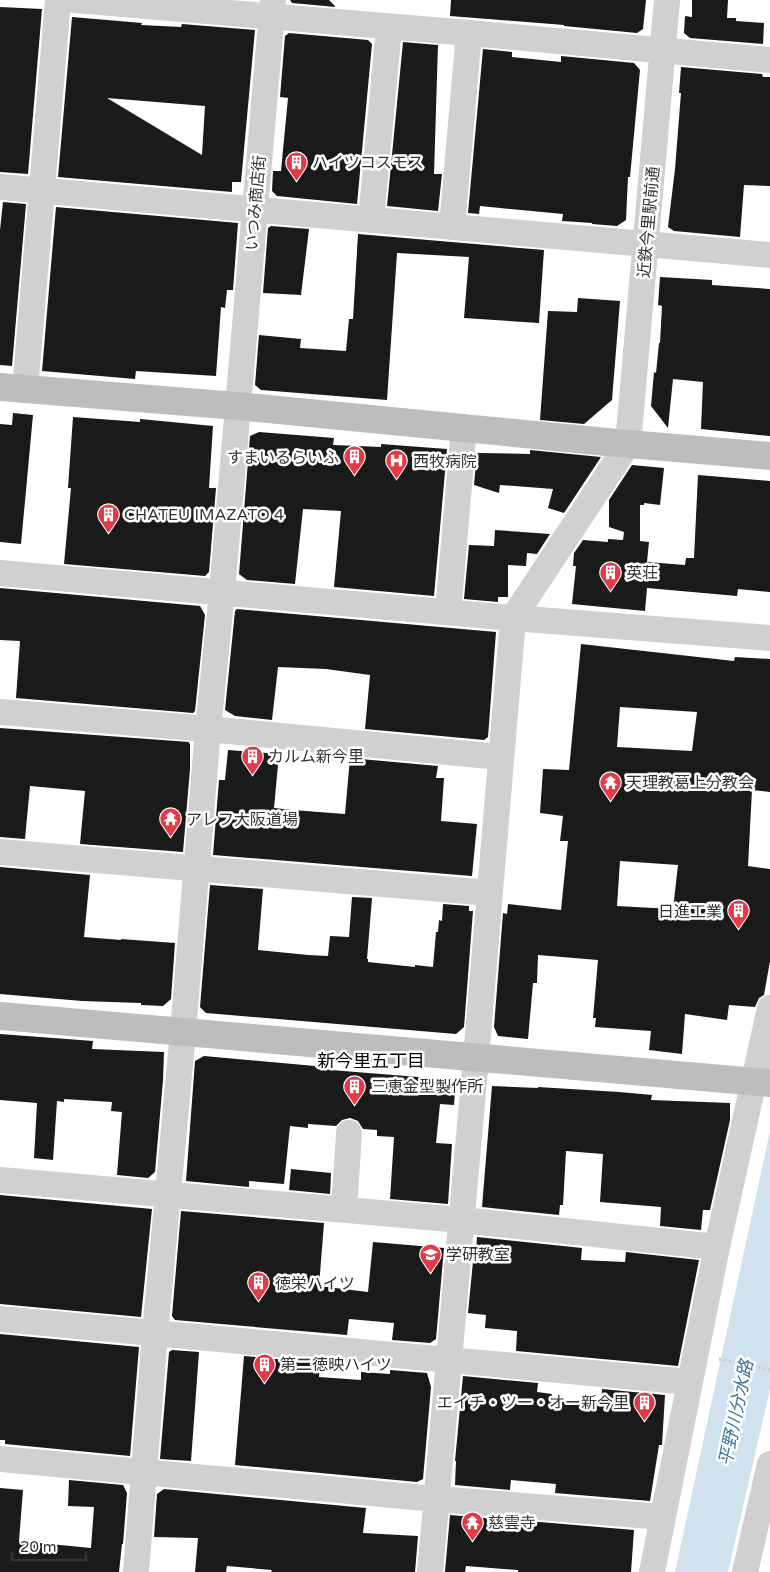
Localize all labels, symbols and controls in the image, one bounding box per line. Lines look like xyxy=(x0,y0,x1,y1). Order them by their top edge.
building icon: ハイツコスモス xyxy=(284,150,308,181)
place label: ハイツコスモス xyxy=(312,153,424,173)
street label: いつみ商店街 xyxy=(242,154,270,252)
street label: 近鉄今里駅前通 xyxy=(634,165,664,279)
building icon: すまいるらいふ xyxy=(343,445,367,476)
place label: すまいるらいふ xyxy=(227,448,339,468)
hospital icon: 西牧病院 xyxy=(385,449,409,480)
place label: 西牧病院 xyxy=(413,452,477,472)
building icon: CHATEU IMAZATO 4 xyxy=(96,502,120,533)
place label: CHATEU IMAZATO 4 xyxy=(124,505,284,525)
building icon: 英荘 xyxy=(598,560,622,591)
place label: 英荘 xyxy=(626,563,658,583)
building icon: カルム新今里 xyxy=(240,744,264,775)
place label: カルム新今里 xyxy=(268,747,364,767)
temple icon: 天理教葛上分教会 xyxy=(598,770,622,801)
place label: 天理教葛上分教会 xyxy=(626,773,754,793)
temple icon: アレフ大阪道場 xyxy=(158,807,182,838)
place label: アレフ大阪道場 xyxy=(186,810,298,830)
building icon: 日進工業 xyxy=(726,899,750,930)
place label: 日進工業 xyxy=(658,902,722,922)
district label: 新今里五丁目 xyxy=(317,1050,425,1072)
building icon: 三恵金型製作所 xyxy=(343,1074,367,1105)
place label: 三恵金型製作所 xyxy=(371,1077,483,1097)
school or university icon: 学研教室 xyxy=(418,1242,442,1273)
place label: 学研教室 xyxy=(446,1245,510,1265)
building icon: 徳栄ハイツ xyxy=(247,1271,271,1302)
place label: 徳栄ハイツ xyxy=(275,1274,355,1294)
building icon: 第二徳映ハイツ xyxy=(252,1352,276,1383)
place label: 第二徳映ハイツ xyxy=(280,1355,392,1375)
water label: 平野川分水路 xyxy=(714,1356,758,1468)
building icon: エイチ・ツー・オー新今里 xyxy=(633,1390,657,1421)
place label: エイチ・ツー・オー新今里 xyxy=(437,1393,629,1413)
temple icon: 慈雲寺 xyxy=(460,1510,484,1541)
place label: 慈雲寺 xyxy=(488,1513,536,1533)
scale bar xyxy=(12,1530,86,1562)
text: 20 m xyxy=(20,1538,57,1556)

